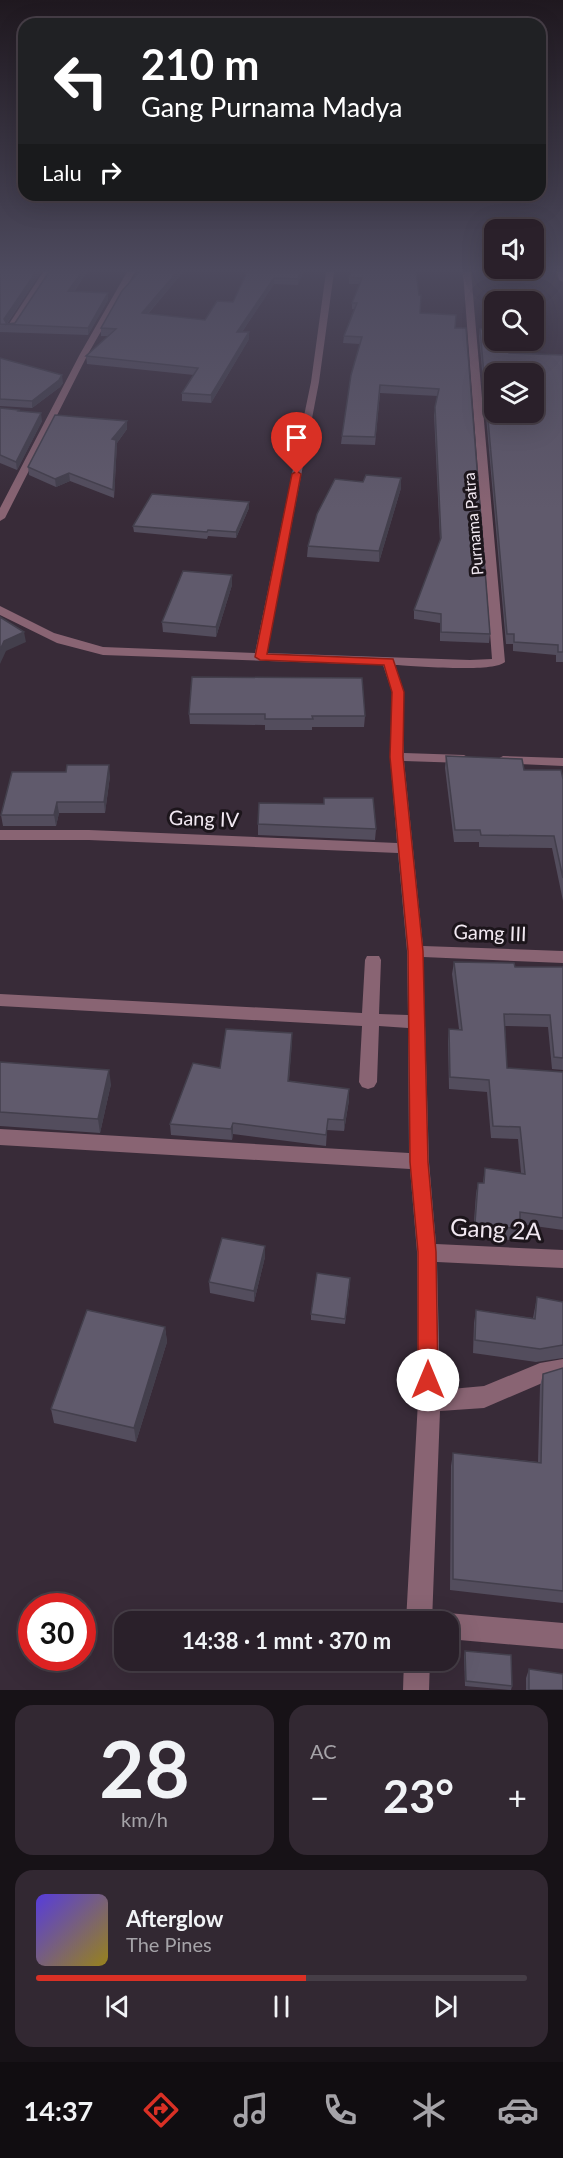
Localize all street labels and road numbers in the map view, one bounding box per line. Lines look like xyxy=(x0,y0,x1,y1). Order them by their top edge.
street label: Purnama Patra xyxy=(459,472,486,576)
street label: Gang IV xyxy=(168,805,240,831)
street label: Gamg III xyxy=(453,919,527,945)
street label: Gang 2A xyxy=(450,1212,543,1245)

